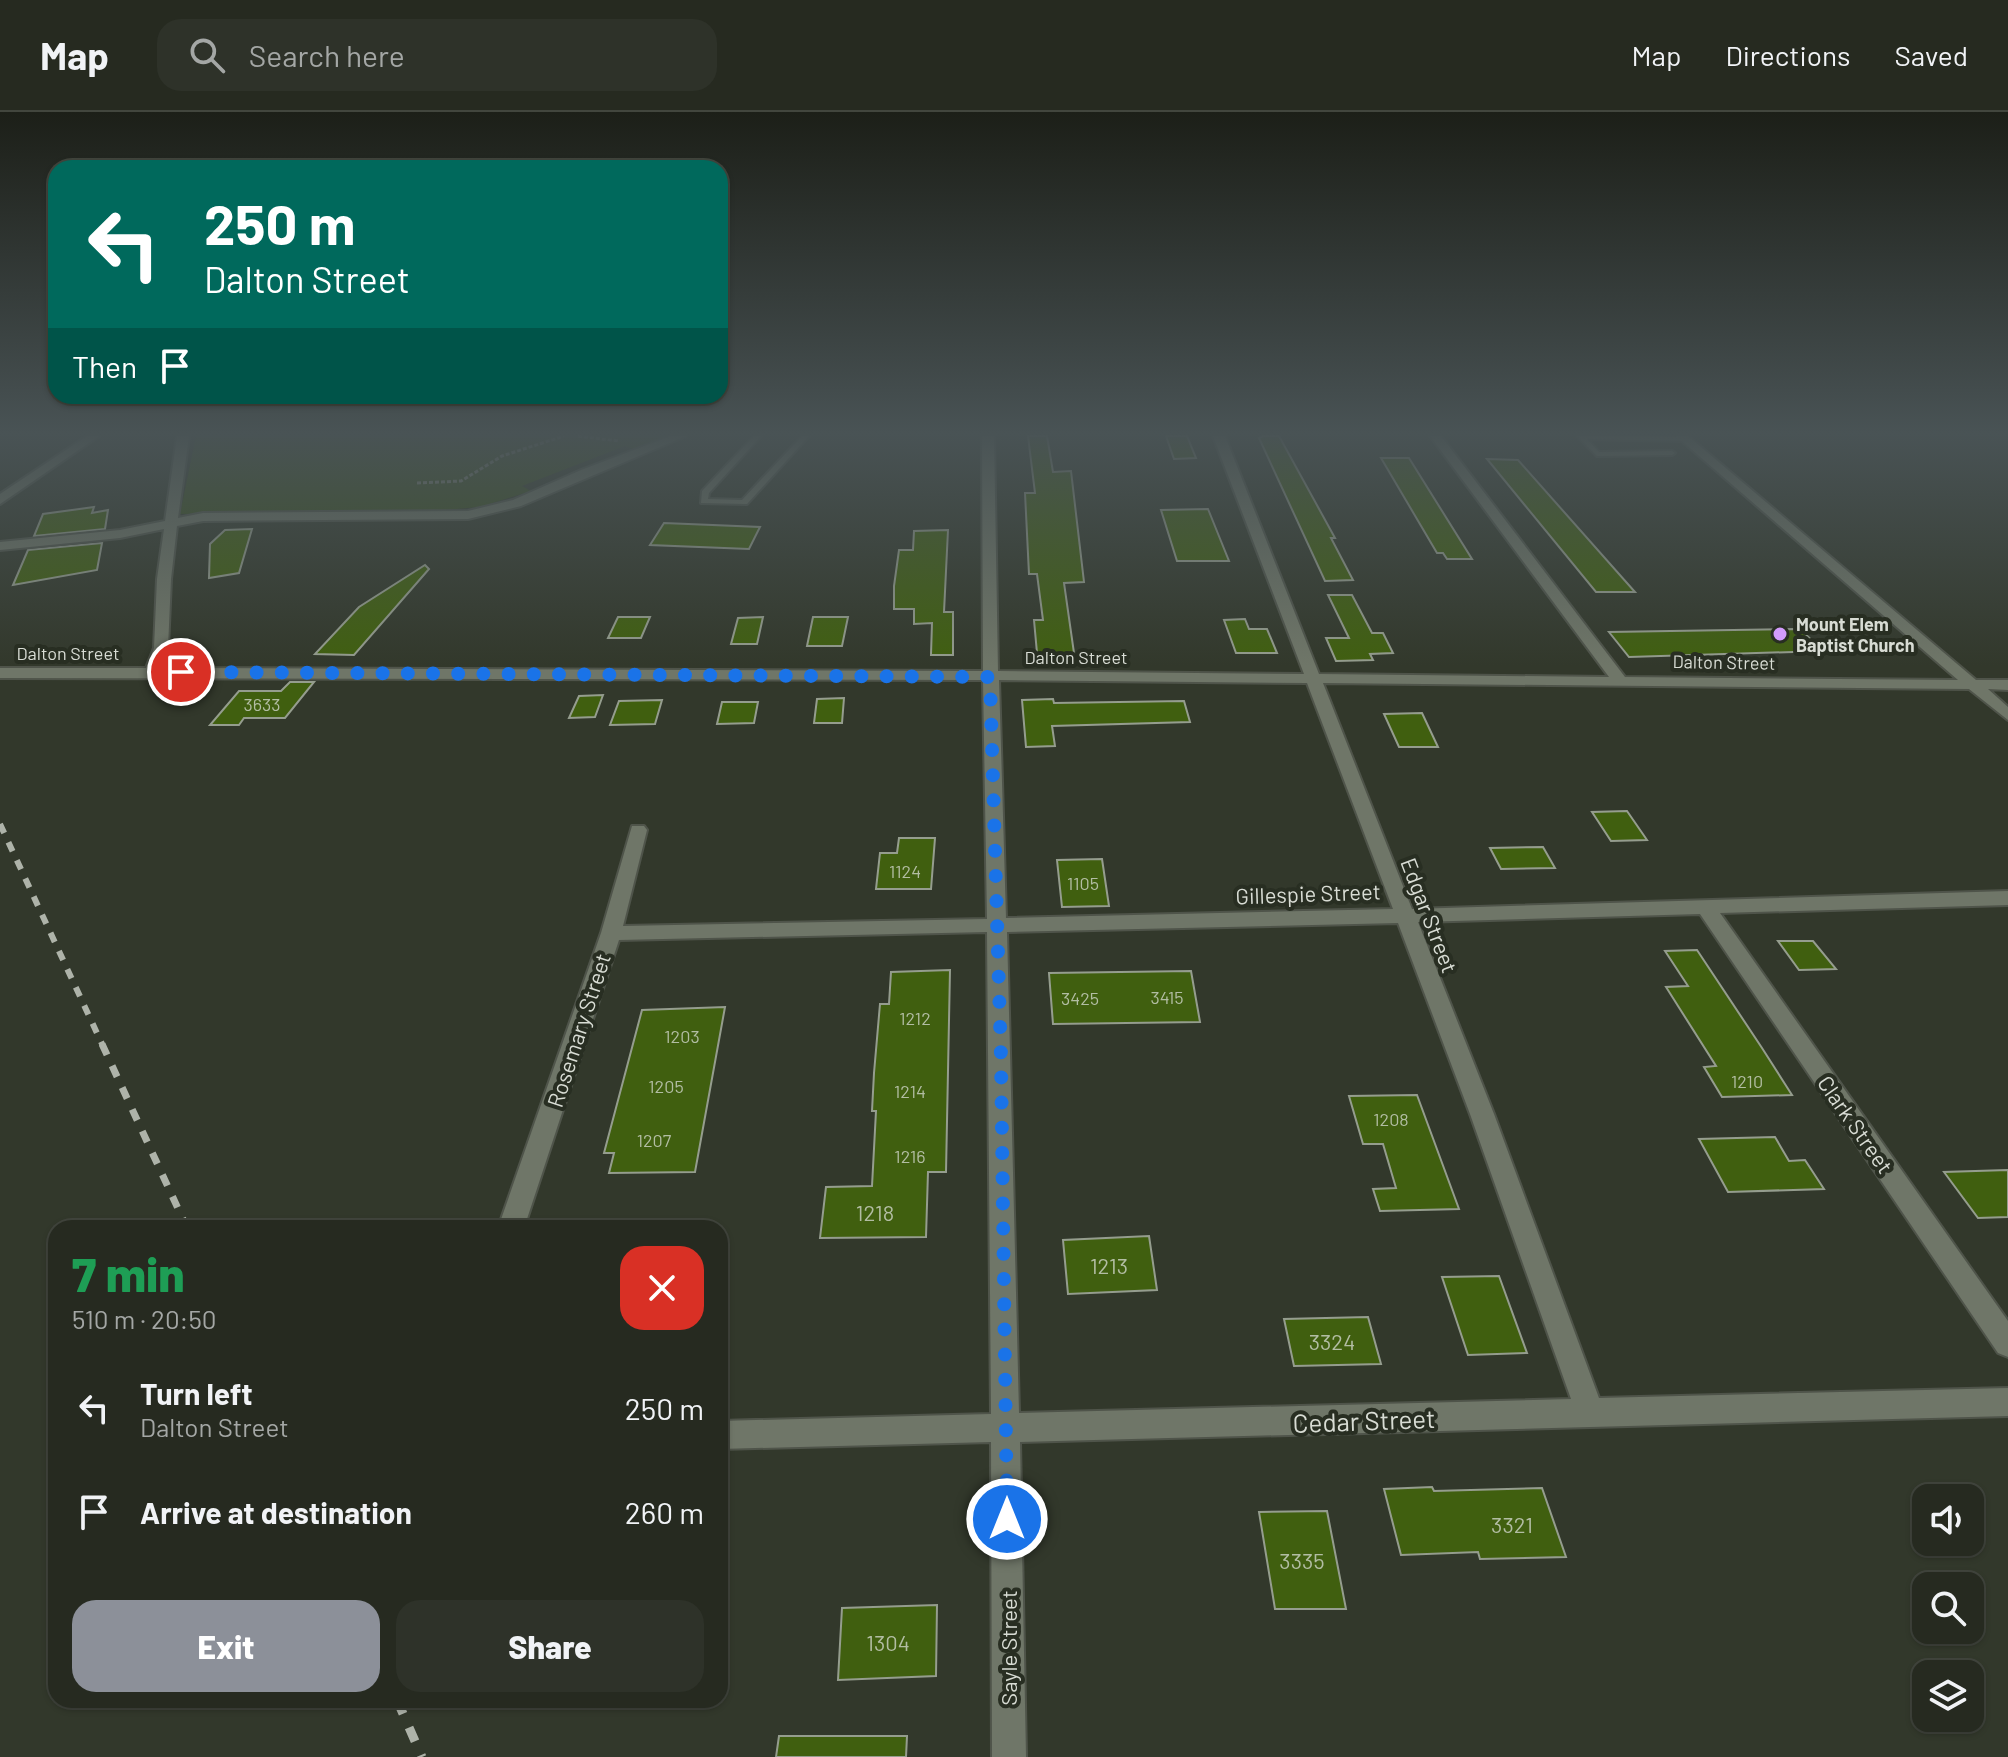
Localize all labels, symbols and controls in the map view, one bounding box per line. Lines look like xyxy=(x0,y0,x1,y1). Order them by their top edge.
search box xyxy=(157,19,717,91)
text: Map xyxy=(40,32,109,78)
icon: search xyxy=(185,33,229,77)
text: Search here xyxy=(249,37,405,73)
text: Map xyxy=(1632,38,1681,72)
text: Directions xyxy=(1725,38,1851,72)
text: Saved xyxy=(1895,38,1968,72)
text: 250 m xyxy=(204,189,355,256)
icon: left xyxy=(72,192,176,296)
text: Dalton Street xyxy=(204,257,410,300)
icon: arrive xyxy=(153,344,197,388)
text: Then xyxy=(72,348,137,384)
place label: Mount Elem Baptist Church xyxy=(1796,613,1915,656)
marker: Mount Elem Baptist Church xyxy=(1771,625,1789,643)
pin xyxy=(147,638,215,706)
street label: Dalton Street xyxy=(17,642,119,664)
street label: Dalton Street xyxy=(1025,646,1127,668)
icon: arrive xyxy=(159,650,203,694)
street label: Dalton Street xyxy=(1672,650,1776,674)
house number: 3633 xyxy=(243,693,281,715)
street label: Edgar Street xyxy=(1396,854,1464,976)
house number: 1124 xyxy=(889,860,921,882)
house number: 1105 xyxy=(1067,872,1099,894)
street label: Gillespie Street xyxy=(1235,877,1381,909)
street label: Rosemary Street xyxy=(541,950,615,1110)
house number: 3415 xyxy=(1150,986,1184,1008)
house number: 3425 xyxy=(1061,987,1099,1009)
house number: 1212 xyxy=(899,1007,931,1029)
house number: 1203 xyxy=(664,1025,700,1047)
house number: 1210 xyxy=(1731,1070,1763,1092)
street label: Clark Street xyxy=(1813,1070,1899,1178)
house number: 1205 xyxy=(648,1075,684,1097)
house number: 1214 xyxy=(894,1080,926,1102)
house number: 1208 xyxy=(1373,1108,1409,1130)
house number: 1207 xyxy=(637,1129,672,1151)
house number: 1216 xyxy=(894,1145,926,1167)
house number: 1218 xyxy=(856,1199,894,1225)
text: 7 min xyxy=(72,1244,185,1302)
button: close xyxy=(620,1246,704,1330)
house number: 1213 xyxy=(1090,1252,1128,1278)
text: 510 m · 20:50 xyxy=(72,1303,216,1334)
house number: 3324 xyxy=(1309,1328,1355,1354)
text: Turn left xyxy=(140,1375,253,1411)
icon: left xyxy=(72,1386,116,1430)
text: 250 m xyxy=(625,1390,704,1426)
street label: Cedar Street xyxy=(1292,1402,1436,1438)
text: Dalton Street xyxy=(140,1411,289,1442)
position arrow xyxy=(965,1477,1049,1561)
map controls xyxy=(1912,1484,1984,1732)
button: sound xyxy=(1912,1484,1984,1556)
icon: arrive xyxy=(72,1490,116,1534)
text: Arrive at destination xyxy=(140,1494,412,1530)
text: 260 m xyxy=(625,1494,704,1530)
house number: 3321 xyxy=(1491,1511,1533,1537)
house number: 3335 xyxy=(1279,1547,1325,1573)
button: search xyxy=(1912,1572,1984,1644)
street label: Sayle Street xyxy=(995,1590,1021,1706)
button: Exit xyxy=(72,1600,380,1692)
button: Share xyxy=(396,1600,704,1692)
house number: 1304 xyxy=(866,1629,910,1655)
button: layers xyxy=(1912,1660,1984,1732)

